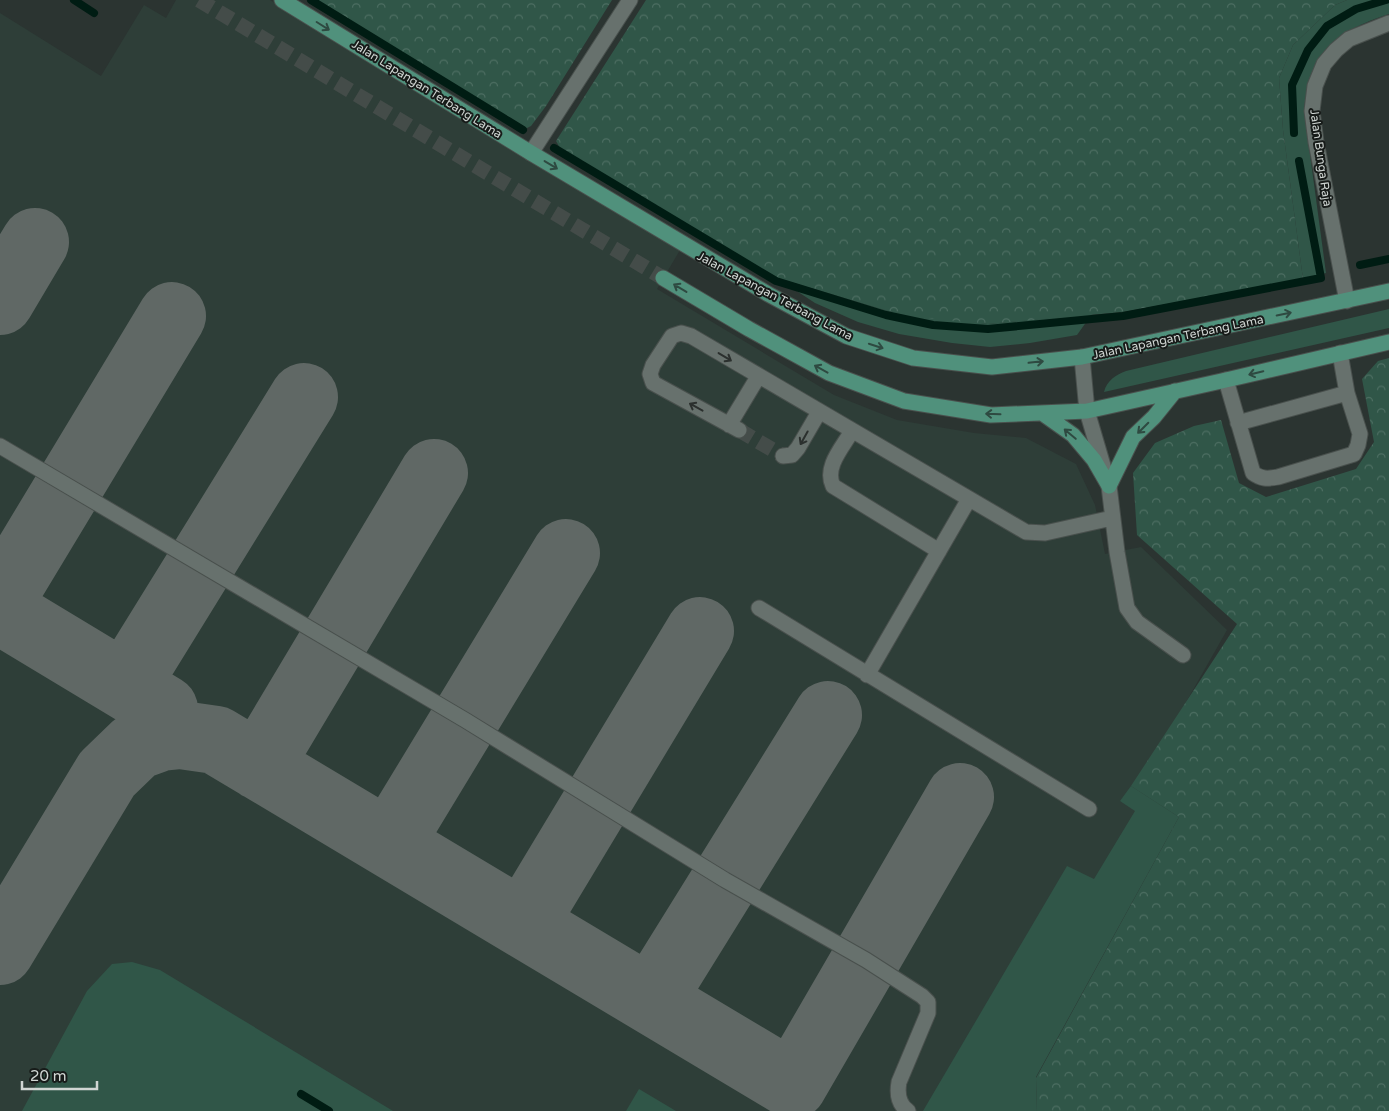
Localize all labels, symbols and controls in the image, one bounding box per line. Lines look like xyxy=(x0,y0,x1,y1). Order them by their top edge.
one-way arrow xyxy=(316,20,330,31)
street label: Jalan Lapangan Terbang Lama xyxy=(349,37,505,141)
street label: Jalan Bunga Raja xyxy=(1307,109,1335,207)
one-way arrow xyxy=(544,161,558,171)
street label: Jalan Lapangan Terbang Lama xyxy=(695,249,855,343)
one-way arrow xyxy=(673,282,687,292)
one-way arrow xyxy=(1276,309,1292,318)
street label: Jalan Lapangan Terbang Lama xyxy=(1091,312,1265,362)
one-way arrow xyxy=(868,342,883,351)
one-way arrow xyxy=(718,353,732,363)
one-way arrow xyxy=(1027,357,1043,367)
one-way arrow xyxy=(814,363,828,373)
one-way arrow xyxy=(1249,369,1265,378)
one-way arrow xyxy=(689,401,704,411)
one-way arrow xyxy=(986,410,1002,419)
one-way arrow xyxy=(1137,421,1149,434)
one-way arrow xyxy=(1064,428,1077,439)
one-way arrow xyxy=(799,430,808,445)
scale bar xyxy=(22,1058,98,1090)
text: 20 m xyxy=(30,1067,67,1085)

